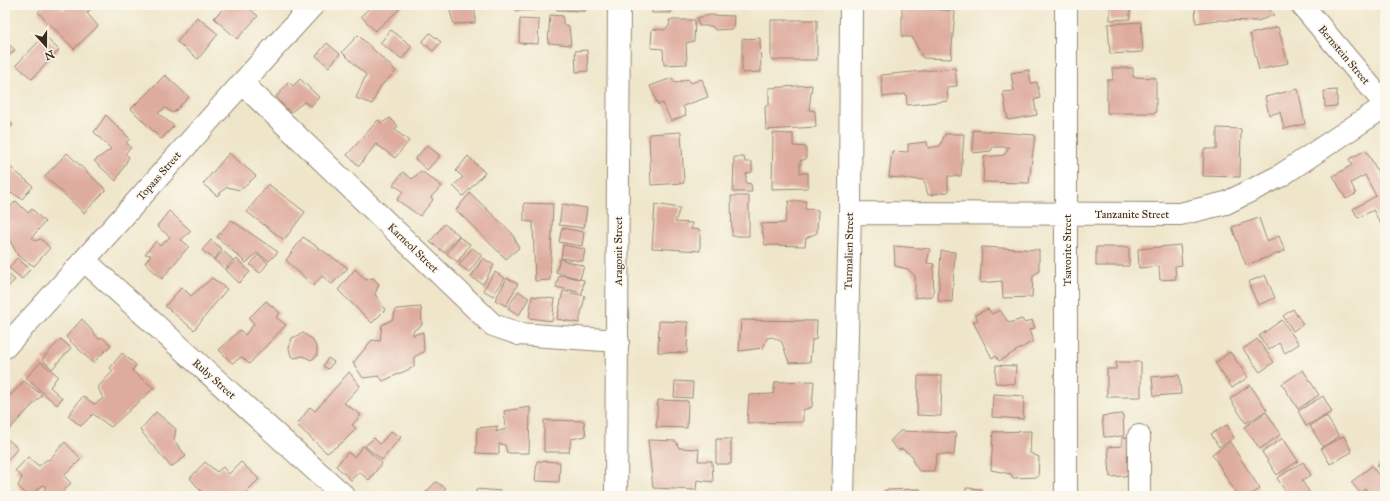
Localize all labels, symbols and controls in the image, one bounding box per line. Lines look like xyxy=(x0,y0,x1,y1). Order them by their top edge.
street label: Bernstein Street xyxy=(1316,23,1373,87)
north arrow xyxy=(26,26,66,66)
text: N xyxy=(42,47,56,63)
street label: Topaas Street xyxy=(134,149,184,203)
street label: Tanzanite Street xyxy=(1095,208,1169,221)
street label: Turmalien Street xyxy=(842,212,856,290)
street label: Tsavorite Street xyxy=(1061,214,1074,286)
street label: Aragonit Street xyxy=(612,216,625,287)
street label: Karneol Street xyxy=(385,221,441,275)
street label: Ruby Street xyxy=(190,356,238,402)

